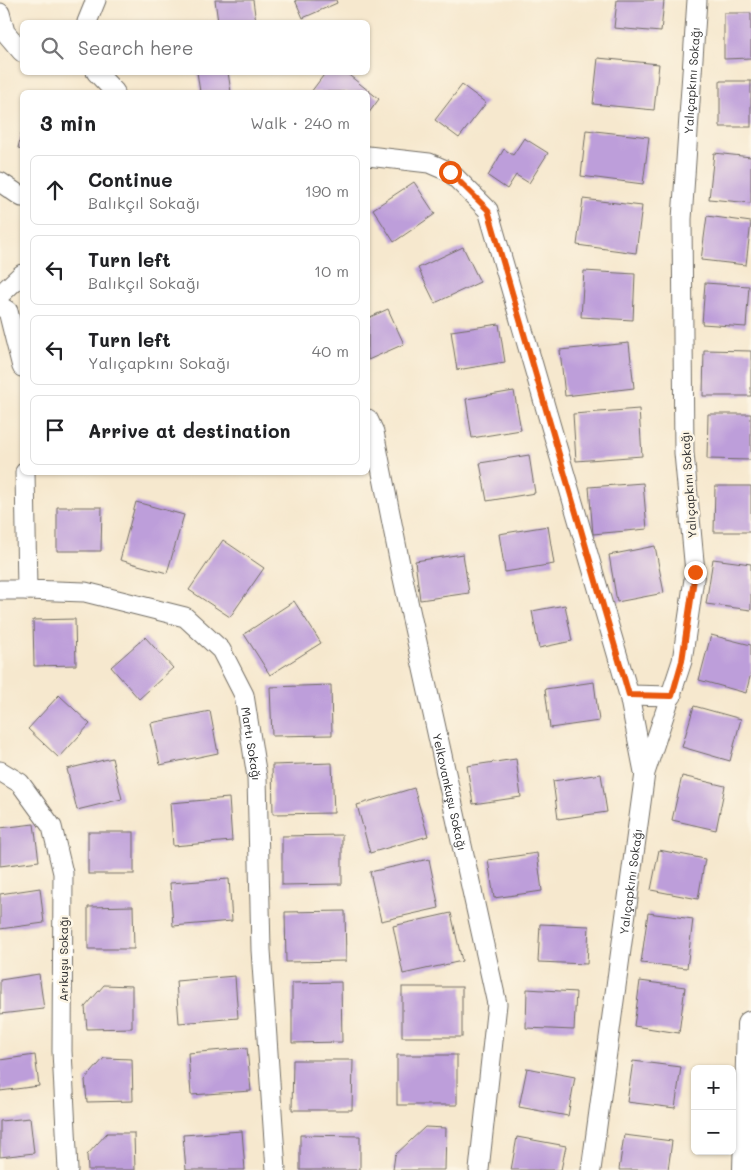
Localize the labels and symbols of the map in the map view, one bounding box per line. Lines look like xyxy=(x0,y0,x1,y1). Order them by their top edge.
street label: Yalıçapkını Sokağı xyxy=(680,26,703,134)
route start xyxy=(439,161,462,184)
street label: Yalıçapkını Sokağı xyxy=(676,431,700,539)
route end xyxy=(684,561,707,584)
street label: Martı Sokağı xyxy=(238,706,265,781)
street label: Yelkovankuşu Sokağı xyxy=(429,731,471,852)
street label: Yalıçapkını Sokağı xyxy=(615,828,645,936)
street label: Arıkuşu Sokağı xyxy=(55,916,71,1002)

